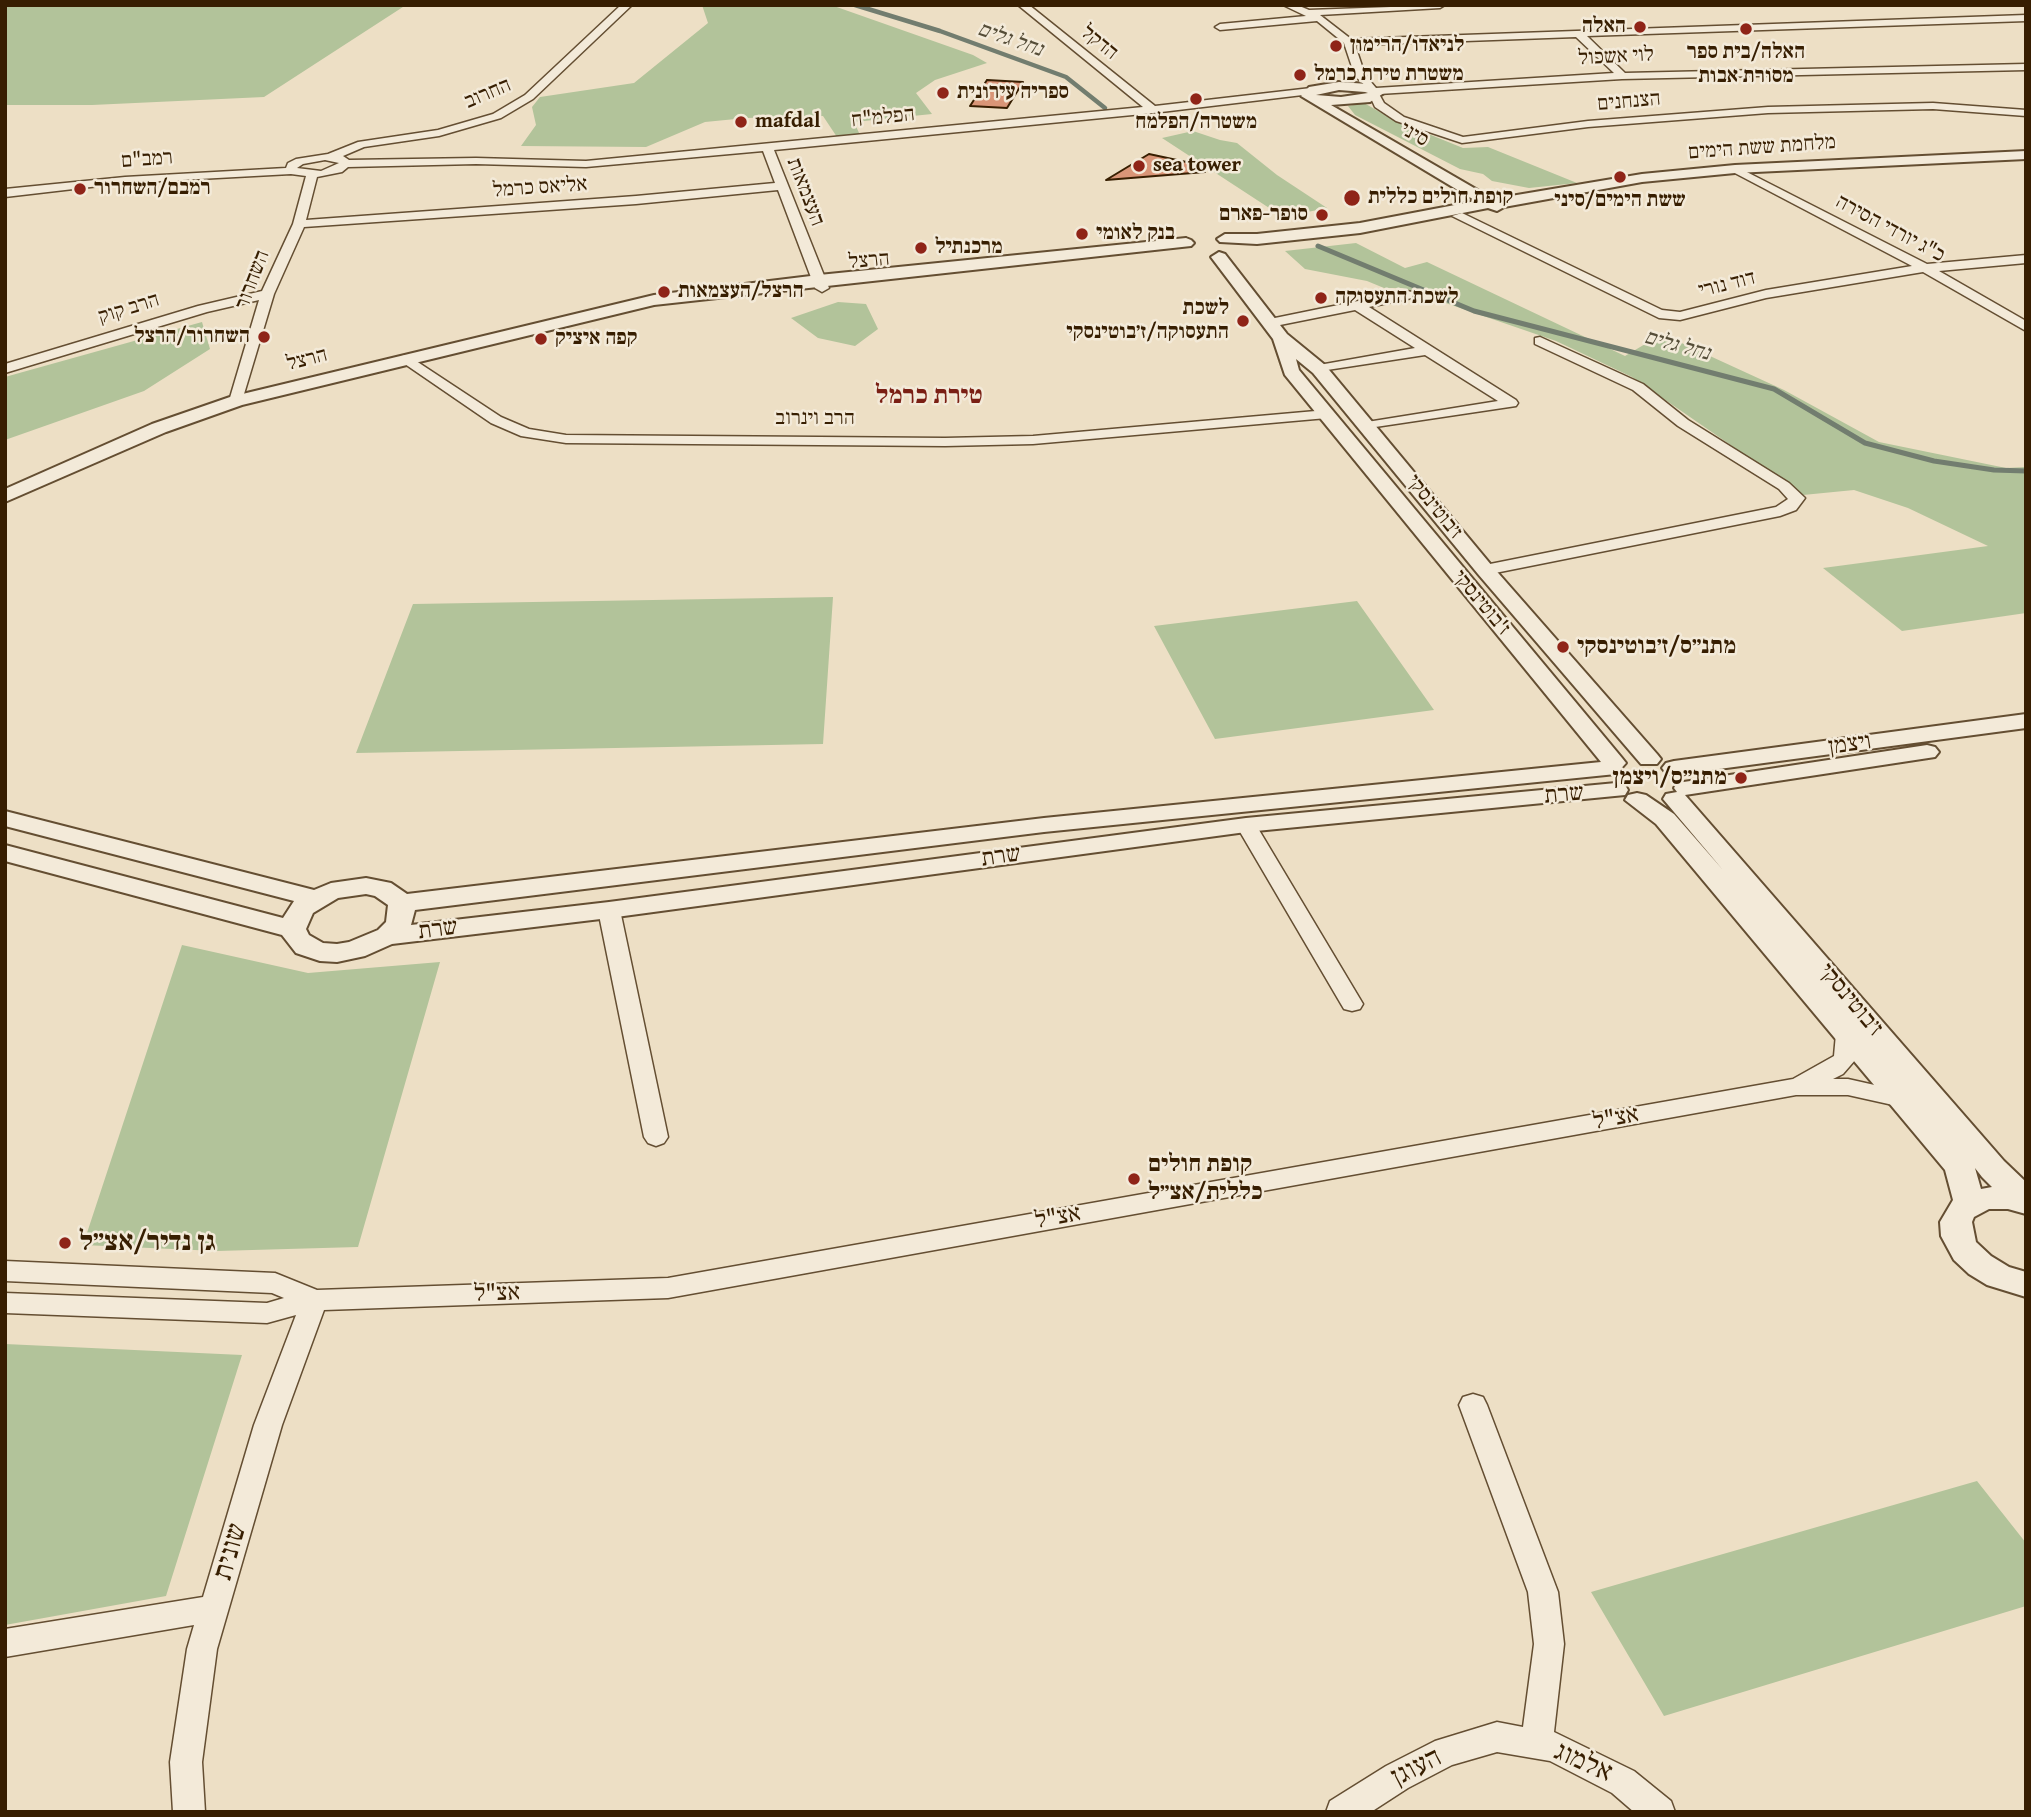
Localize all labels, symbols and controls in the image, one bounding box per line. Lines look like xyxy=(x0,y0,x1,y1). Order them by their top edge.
place label: האלה xyxy=(1582,14,1626,40)
water label: נחל גלים xyxy=(974,17,1046,63)
marker: האלה xyxy=(1632,19,1648,35)
street label: הדקל xyxy=(1075,20,1123,66)
marker: האלה/בית ספר מסורת אבות xyxy=(1738,21,1754,37)
place label: לניאדו/הרימון xyxy=(1350,33,1464,59)
marker: לניאדו/הרימון xyxy=(1328,38,1344,54)
place label: האלה/בית ספר מסורת אבות xyxy=(1687,40,1805,90)
street label: לוי אשכול xyxy=(1577,42,1655,72)
place label: משטרת טירת כרמל xyxy=(1314,62,1464,88)
marker: משטרת טירת כרמל xyxy=(1292,67,1308,83)
street label: החרוב xyxy=(461,73,515,115)
place label: ספריה עירונית xyxy=(957,80,1069,106)
marker: ספריה עירונית xyxy=(935,85,951,101)
street label: הצנחנים xyxy=(1596,87,1662,117)
marker: משטרה/הפלמח xyxy=(1188,91,1204,107)
street label: הפלמ"ח xyxy=(850,102,916,134)
place label: mafdal xyxy=(755,109,820,135)
place label: משטרה/הפלמח xyxy=(1135,110,1257,136)
marker: mafdal xyxy=(733,114,749,130)
street label: סיני xyxy=(1395,117,1433,153)
street label: מלחמת ששת הימים xyxy=(1687,130,1837,166)
street label: רמב"ם xyxy=(120,146,174,174)
place label: sea tower xyxy=(1153,153,1241,179)
street label: העצמאות xyxy=(781,154,829,230)
marker: sea tower xyxy=(1131,158,1147,174)
marker: ששת הימים/סיני xyxy=(1612,169,1628,185)
street label: אליאס כרמל xyxy=(492,172,588,204)
place label: רמבם/השחרור xyxy=(94,176,211,202)
marker: רמבם/השחרור xyxy=(72,181,88,197)
place label: קופת חולים כללית xyxy=(1368,185,1513,211)
marker: קופת חולים כללית xyxy=(1342,188,1362,208)
place label: ששת הימים/סיני xyxy=(1554,188,1686,214)
street label: כ"ג יורדי הסירה xyxy=(1831,190,1949,268)
place label: סופר-פארם xyxy=(1219,202,1308,228)
marker: סופר-פארם xyxy=(1314,207,1330,223)
place label: בנק לאומי xyxy=(1096,221,1175,247)
marker: בנק לאומי xyxy=(1074,226,1090,242)
place label: מרכנתיל xyxy=(935,235,1003,261)
marker: מרכנתיל xyxy=(913,240,929,256)
street label: השחרור xyxy=(230,247,276,313)
street label: הרצל xyxy=(847,247,891,275)
street label: דוד נורי xyxy=(1696,266,1758,304)
place label: הרצל/העצמאות xyxy=(678,279,804,305)
marker: הרצל/העצמאות xyxy=(656,284,672,300)
place label: לשכת התעסוקה xyxy=(1335,285,1459,311)
street label: הרב קוק xyxy=(95,288,163,330)
marker: לשכת התעסוקה xyxy=(1313,290,1329,306)
place label: לשכת התעסוקה/ז׳בוטינסקי xyxy=(1066,296,1229,346)
marker: לשכת התעסוקה/ז׳בוטינסקי xyxy=(1235,313,1251,329)
place label: השחרור/הרצל xyxy=(134,324,250,350)
water label: נחל גלים xyxy=(1641,325,1713,367)
place label: קפה איציק xyxy=(555,326,637,352)
marker: השחרור/הרצל xyxy=(256,329,272,345)
marker: קפה איציק xyxy=(533,331,549,347)
street label: הרצל xyxy=(284,343,330,377)
district label: טירת כרמל xyxy=(875,380,983,412)
street label: הרב וינרוב xyxy=(775,406,855,432)
street label: ז׳בוטינסקי xyxy=(1401,470,1467,544)
street label: ז'בוטינסקי xyxy=(1447,565,1515,641)
place label: מתנ״ס/ז׳בוטינסקי xyxy=(1577,633,1736,661)
marker: מתנ״ס/ז׳בוטינסקי xyxy=(1555,639,1571,655)
street label: ויצמן xyxy=(1827,728,1873,762)
place label: מתנ״ס/ויצמן xyxy=(1613,764,1727,792)
marker: מתנ״ס/ויצמן xyxy=(1733,770,1749,786)
street label: שרת xyxy=(1543,779,1585,811)
street label: שרת xyxy=(979,840,1023,874)
street label: שרת xyxy=(417,913,459,947)
street label: ז׳בוטינסקי xyxy=(1811,958,1889,1042)
street label: אצ"ל xyxy=(1591,1101,1641,1137)
place label: קופת חולים כללית/אצ״ל xyxy=(1148,1151,1263,1207)
marker: קופת חולים כללית/אצ״ל xyxy=(1126,1171,1142,1187)
street label: אצ"ל xyxy=(1033,1200,1083,1236)
place label: גן נדיר/אצ״ל xyxy=(79,1226,216,1260)
marker: גן נדיר/אצ״ל xyxy=(57,1235,73,1251)
street label: אצ"ל xyxy=(473,1279,521,1309)
street label: שונית xyxy=(207,1520,255,1584)
street label: אלמוג xyxy=(1549,1735,1617,1791)
street label: העוגן xyxy=(1386,1741,1448,1795)

